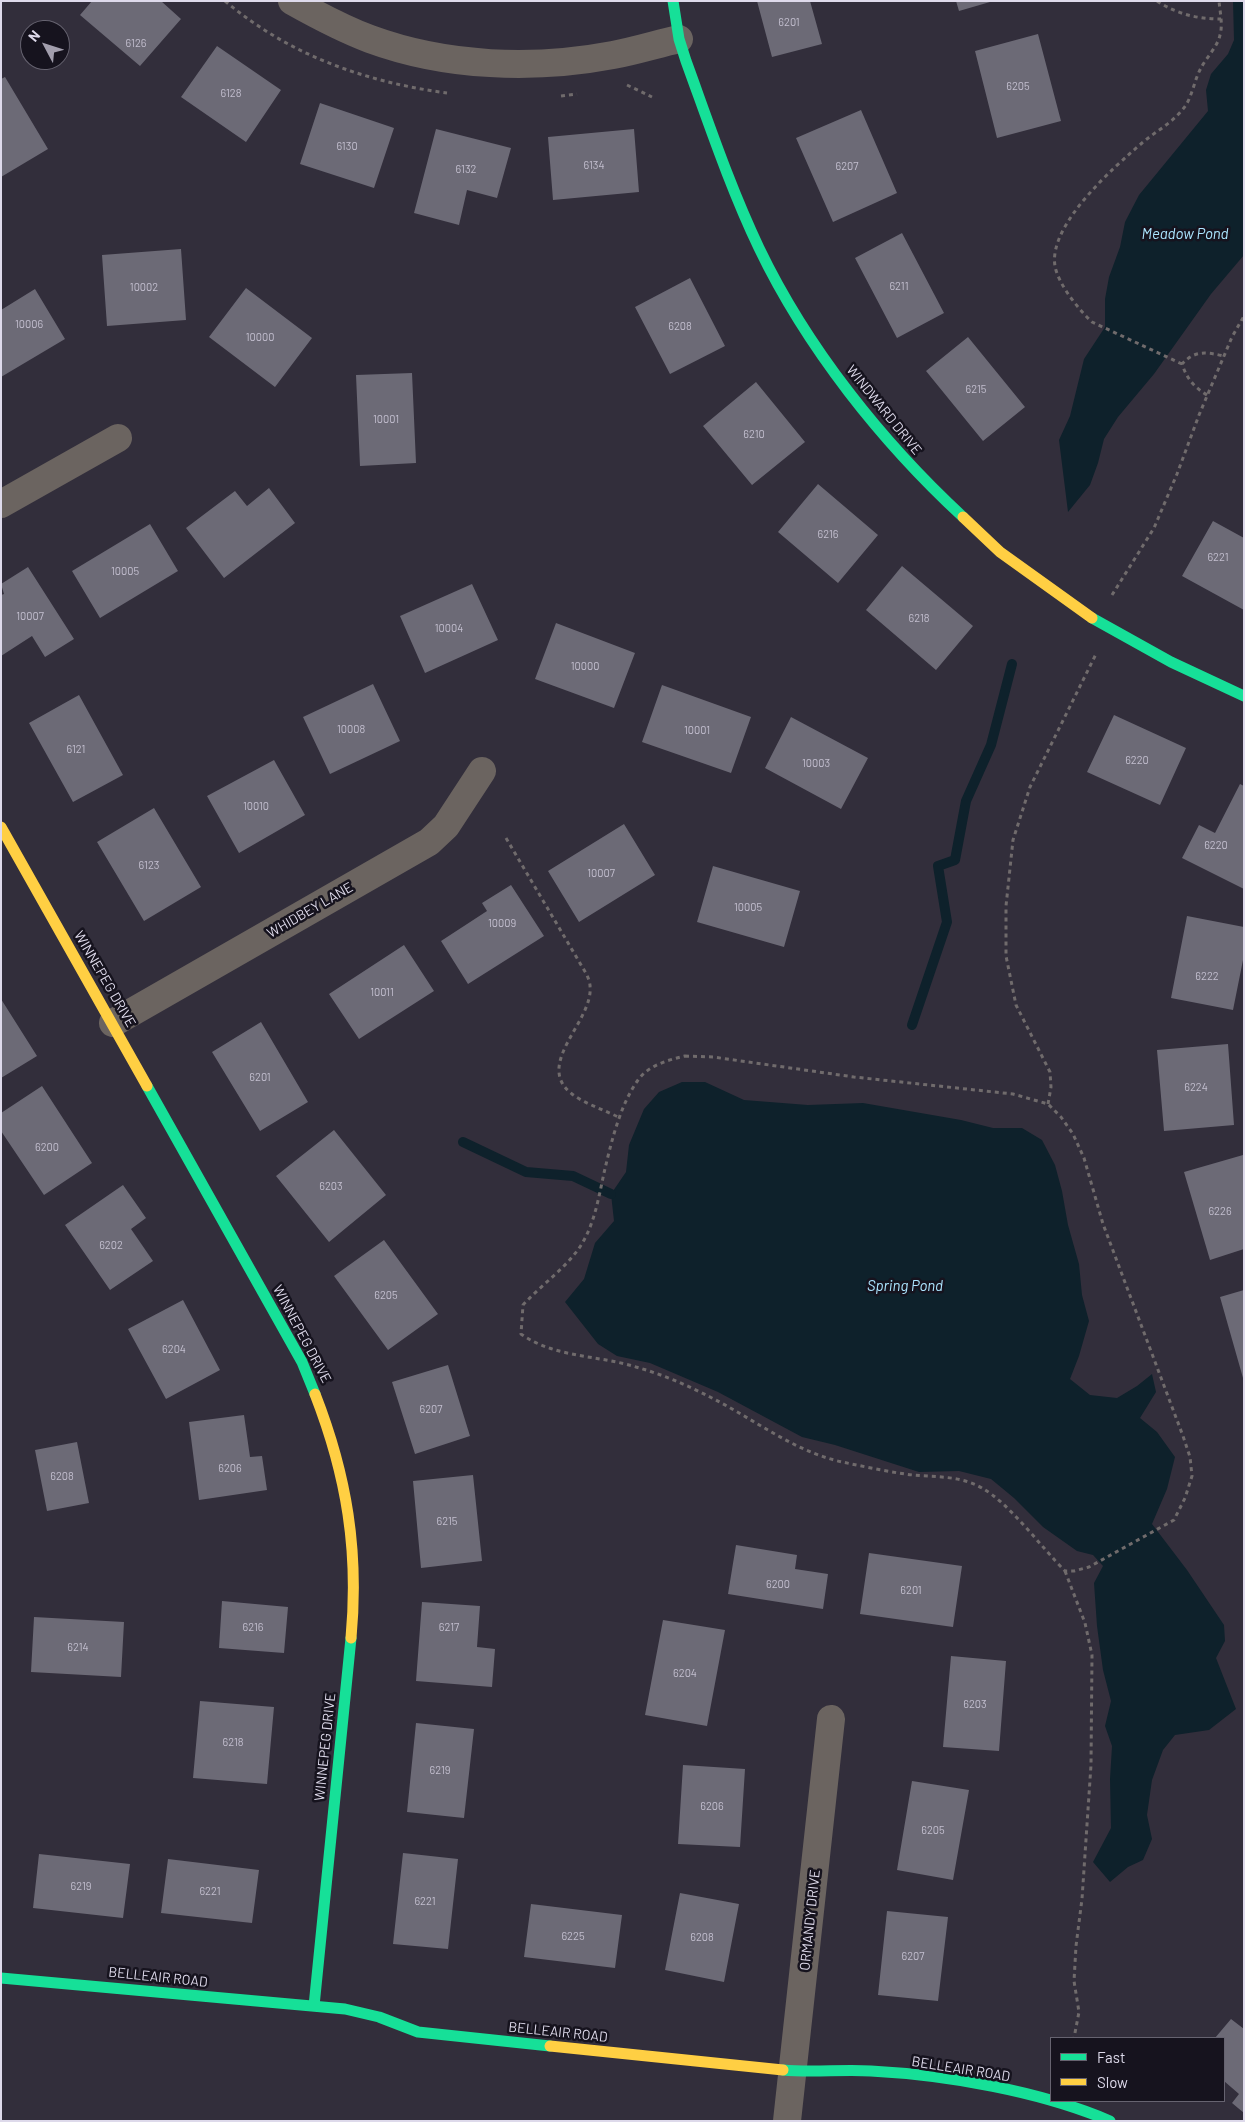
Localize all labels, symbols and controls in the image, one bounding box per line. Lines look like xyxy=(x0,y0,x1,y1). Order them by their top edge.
house number: 6201 xyxy=(778,15,800,29)
north arrow xyxy=(20,20,70,70)
text: N xyxy=(24,27,43,45)
house number: 6126 xyxy=(126,36,146,50)
house number: 6205 xyxy=(1006,79,1030,93)
house number: 6128 xyxy=(221,86,241,100)
house number: 6130 xyxy=(336,139,358,153)
house number: 6134 xyxy=(583,158,605,172)
house number: 6207 xyxy=(836,159,858,173)
house number: 6132 xyxy=(456,162,476,176)
water label: Meadow Pond xyxy=(1141,225,1229,243)
house number: 6211 xyxy=(889,279,909,293)
house number: 10002 xyxy=(130,280,158,294)
house number: 10006 xyxy=(15,317,43,331)
house number: 6208 xyxy=(668,319,692,333)
house number: 10000 xyxy=(246,330,274,344)
street label: WINDWARD DRIVE xyxy=(843,362,925,458)
house number: 6215 xyxy=(966,382,986,396)
house number: 10001 xyxy=(373,412,399,426)
house number: 6210 xyxy=(743,427,765,441)
house number: 6216 xyxy=(818,527,838,541)
house number: 6221 xyxy=(1207,550,1229,564)
house number: 10005 xyxy=(111,564,139,578)
house number: 10007 xyxy=(16,609,44,623)
house number: 6218 xyxy=(909,611,929,625)
house number: 10004 xyxy=(435,621,463,635)
house number: 10000 xyxy=(571,659,599,673)
house number: 10008 xyxy=(337,722,365,736)
house number: 10001 xyxy=(684,723,710,737)
house number: 6121 xyxy=(67,742,85,756)
house number: 6220 xyxy=(1125,753,1149,767)
house number: 10003 xyxy=(802,756,830,770)
house number: 10010 xyxy=(243,799,269,813)
house number: 6220 xyxy=(1204,838,1228,852)
house number: 6123 xyxy=(139,858,159,872)
house number: 10007 xyxy=(587,866,615,880)
street label: WHIDBEY LANE xyxy=(264,879,356,941)
house number: 10005 xyxy=(734,900,762,914)
house number: 10009 xyxy=(488,916,516,930)
street label: WINNEPEG DRIVE xyxy=(71,928,139,1030)
house number: 6222 xyxy=(1195,969,1219,983)
house number: 10011 xyxy=(370,985,394,999)
house number: 6201 xyxy=(249,1070,271,1084)
house number: 6224 xyxy=(1184,1080,1208,1094)
house number: 6200 xyxy=(35,1140,59,1154)
house number: 6203 xyxy=(319,1179,343,1193)
house number: 6226 xyxy=(1208,1204,1232,1218)
house number: 6202 xyxy=(99,1238,123,1252)
water label: Spring Pond xyxy=(867,1277,943,1295)
street label: WINNEPEG DRIVE xyxy=(269,1282,335,1386)
house number: 6205 xyxy=(374,1288,398,1302)
house number: 6204 xyxy=(162,1342,186,1356)
house number: 6207 xyxy=(420,1402,442,1416)
house number: 6206 xyxy=(218,1461,242,1475)
house number: 6208 xyxy=(50,1469,74,1483)
house number: 6215 xyxy=(437,1514,457,1528)
house number: 6200 xyxy=(766,1577,790,1591)
house number: 6201 xyxy=(900,1583,922,1597)
house number: 6216 xyxy=(243,1620,263,1634)
house number: 6217 xyxy=(439,1620,459,1634)
house number: 6214 xyxy=(67,1640,89,1654)
house number: 6204 xyxy=(673,1666,697,1680)
street label: WINNEPEG DRIVE xyxy=(311,1692,339,1802)
house number: 6203 xyxy=(963,1697,987,1711)
house number: 6218 xyxy=(223,1735,243,1749)
house number: 6219 xyxy=(430,1763,450,1777)
house number: 6206 xyxy=(700,1799,724,1813)
house number: 6205 xyxy=(921,1823,945,1837)
street label: ORMANDY DRIVE xyxy=(796,1869,824,1971)
house number: 6219 xyxy=(71,1879,91,1893)
house number: 6221 xyxy=(199,1884,221,1898)
house number: 6221 xyxy=(414,1894,436,1908)
house number: 6225 xyxy=(561,1929,585,1943)
house number: 6208 xyxy=(690,1930,714,1944)
house number: 6207 xyxy=(902,1949,924,1963)
street label: BELLEAIR ROAD xyxy=(108,1963,208,1991)
street label: BELLEAIR ROAD xyxy=(508,2018,608,2046)
legend xyxy=(1050,2037,1225,2102)
text: Fast xyxy=(1097,2048,1125,2066)
street label: BELLEAIR ROAD xyxy=(911,2053,1011,2085)
text: Slow xyxy=(1097,2073,1128,2091)

